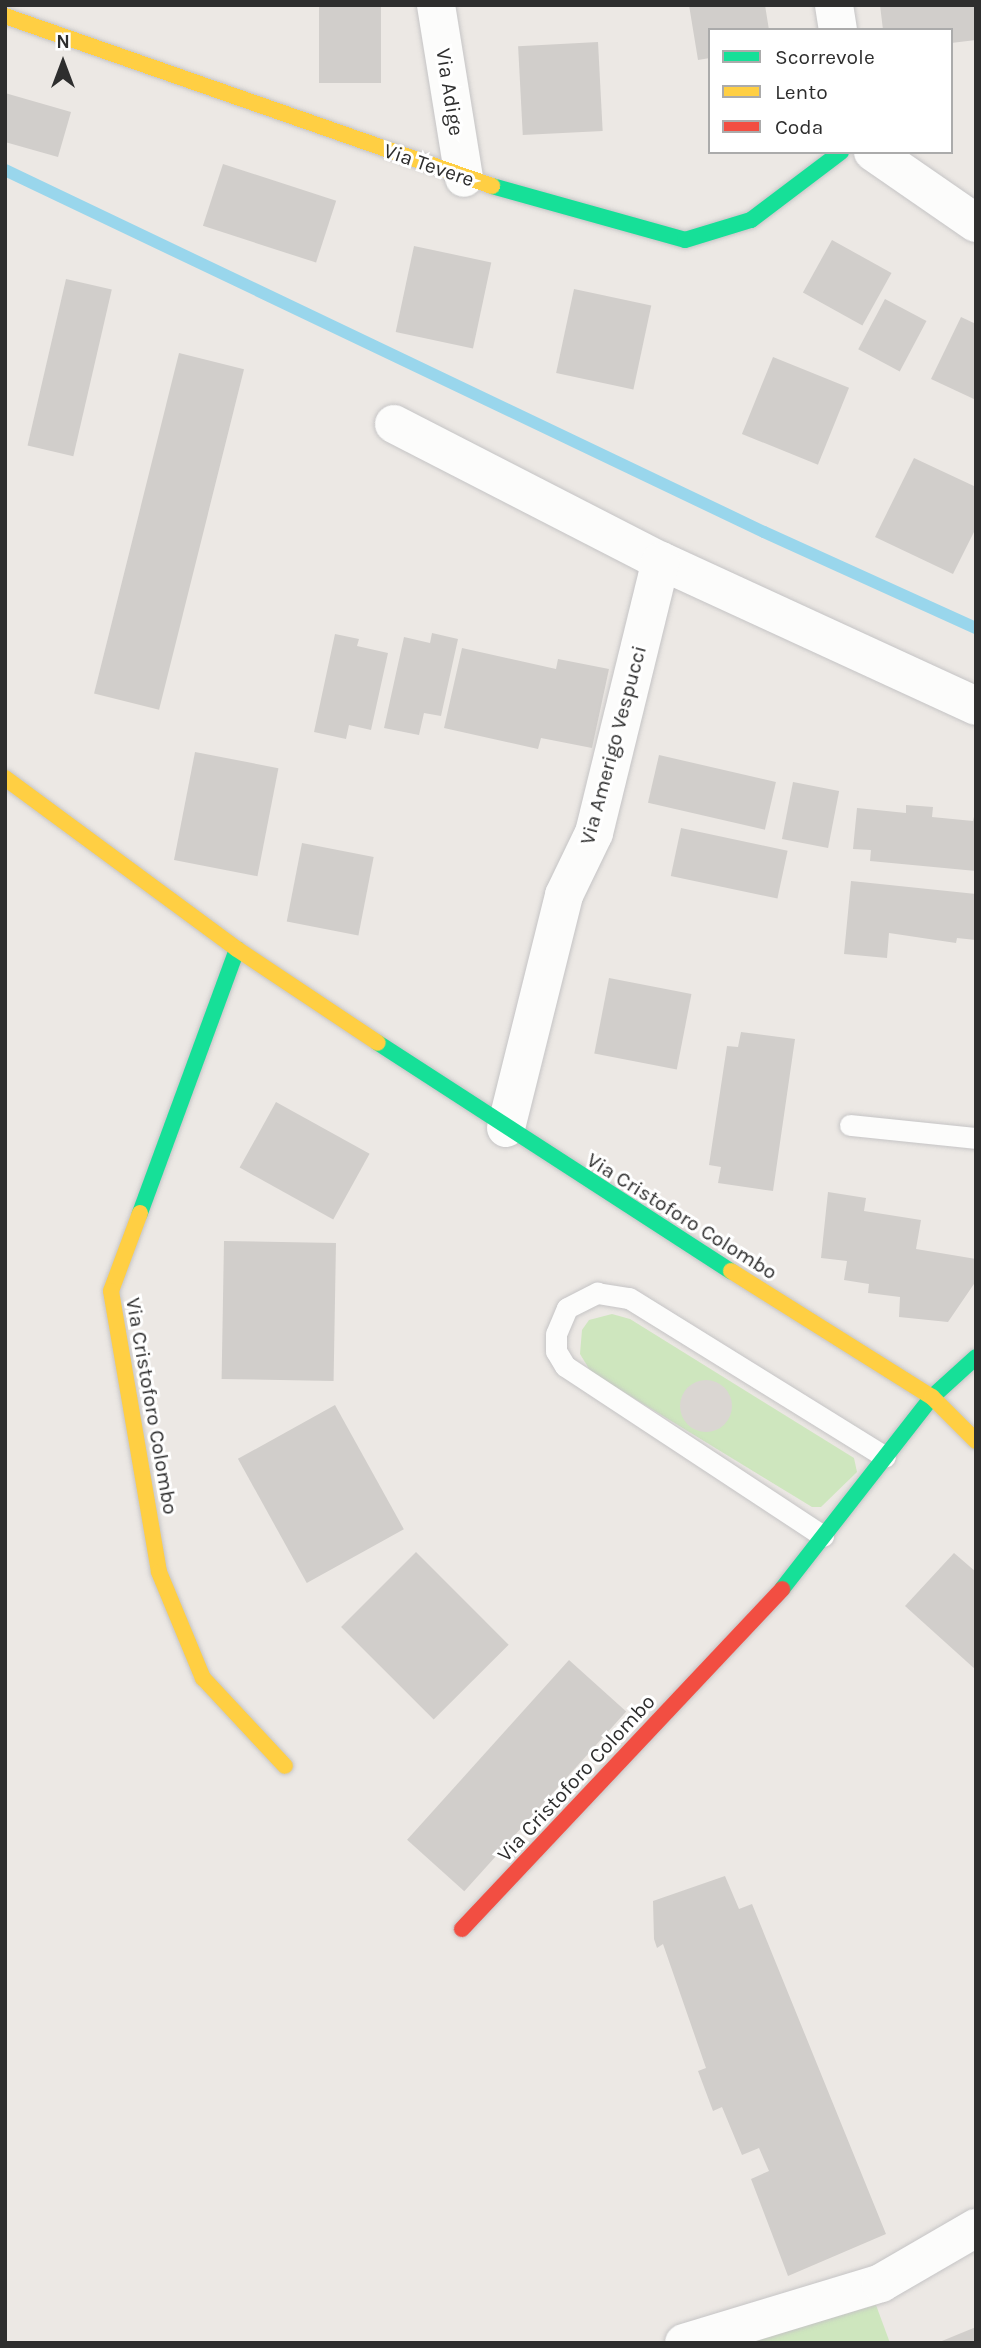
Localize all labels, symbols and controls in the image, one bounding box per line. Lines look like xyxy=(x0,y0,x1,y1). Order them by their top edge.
north arrow xyxy=(28,28,98,98)
legend xyxy=(708,28,953,154)
text: N xyxy=(56,31,70,53)
text: Scorrevole xyxy=(775,45,875,69)
street label: Via Adige xyxy=(431,47,469,137)
text: Lento xyxy=(775,80,828,104)
text: Coda xyxy=(775,115,823,139)
street label: Via Tevere xyxy=(380,138,478,192)
street label: Via Amerigo Vespucci xyxy=(574,643,652,847)
street label: Via Cristoforo Colombo xyxy=(582,1147,782,1285)
street label: Via Cristoforo Colombo xyxy=(121,1296,183,1516)
street label: Via Cristoforo Colombo xyxy=(492,1689,660,1867)

